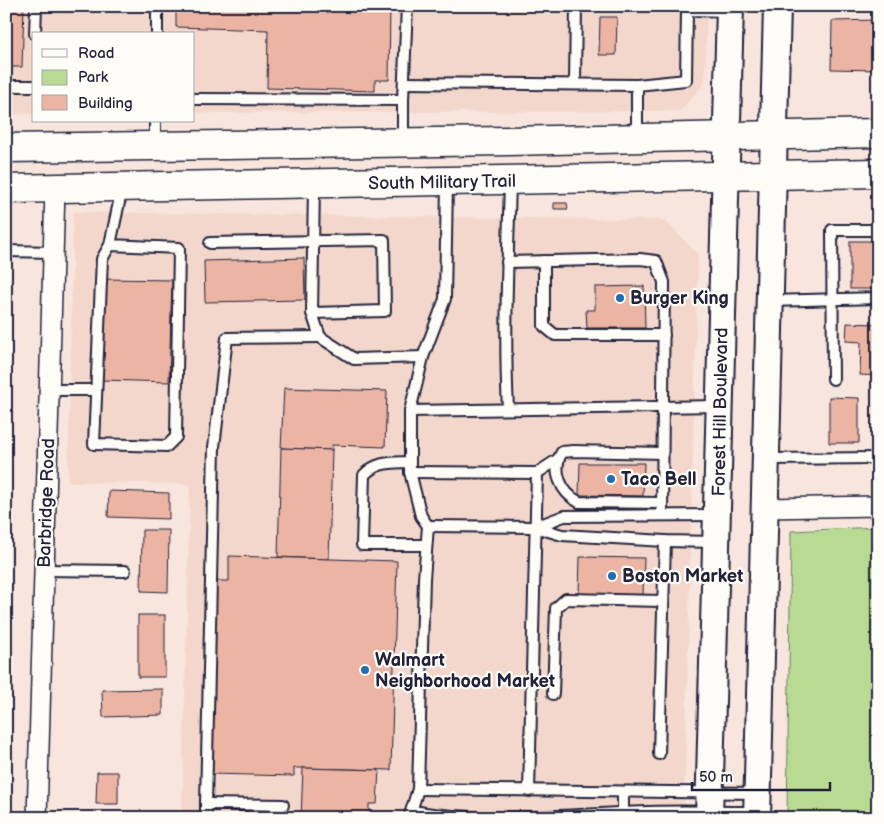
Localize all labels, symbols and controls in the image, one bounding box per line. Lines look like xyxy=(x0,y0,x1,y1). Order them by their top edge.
legend xyxy=(32,32,195,122)
text: Road xyxy=(78,44,114,63)
text: Park xyxy=(78,68,109,87)
text: Building xyxy=(78,94,133,113)
street label: South Military Trail xyxy=(368,171,516,194)
place label: Burger King xyxy=(630,288,729,309)
marker: Burger King xyxy=(614,292,626,304)
street label: Forest Hill Boulevard xyxy=(709,327,732,497)
street label: Barbridge Road xyxy=(34,438,59,568)
place label: Taco Bell xyxy=(621,469,697,490)
marker: Taco Bell xyxy=(605,473,617,485)
place label: Boston Market xyxy=(622,566,743,587)
marker: Boston Market xyxy=(606,570,618,582)
place label: Walmart Neighborhood Market xyxy=(375,650,555,692)
marker: Walmart Neighborhood Market xyxy=(359,664,371,676)
scale bar xyxy=(692,759,829,791)
text: 50 m xyxy=(699,768,733,787)

